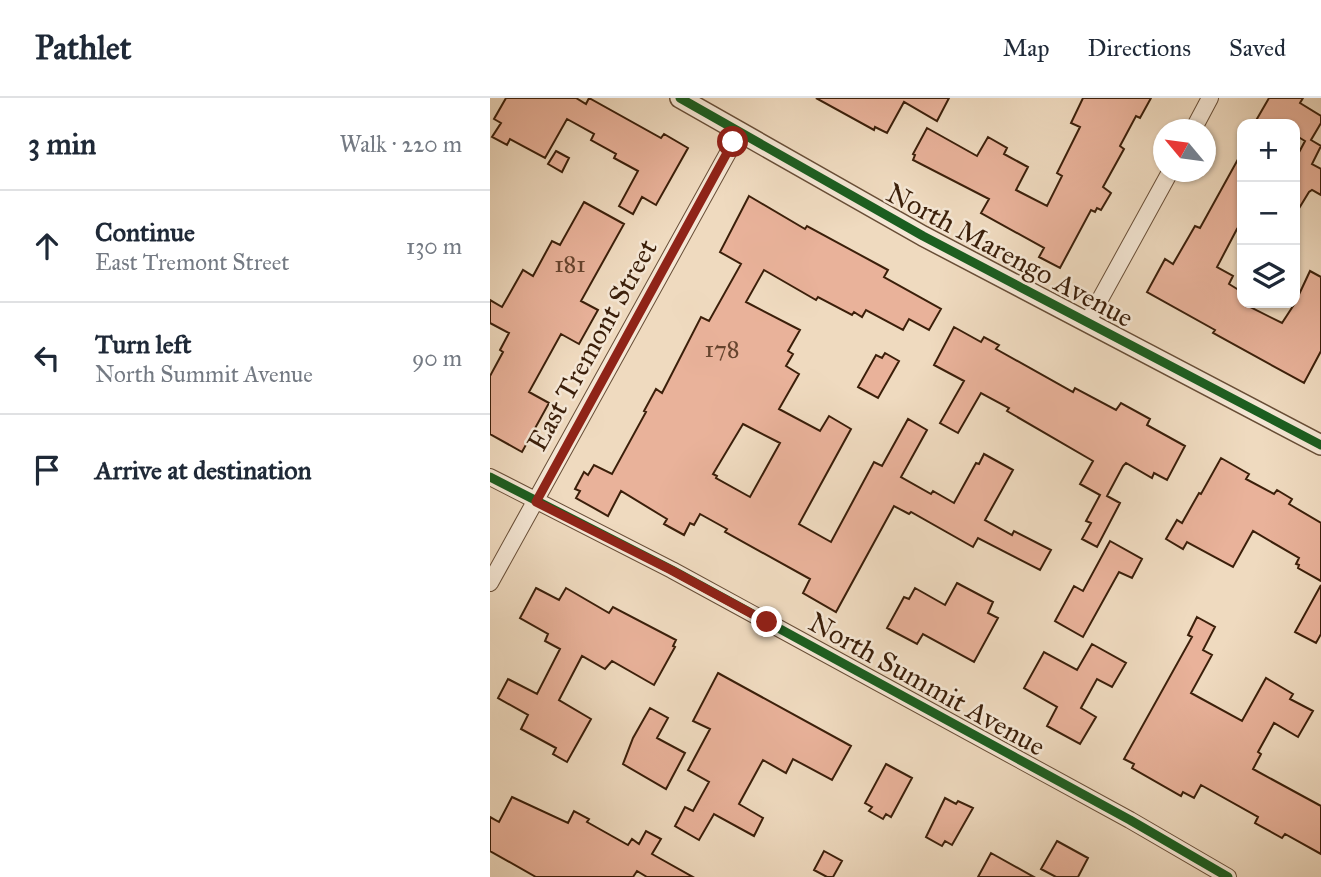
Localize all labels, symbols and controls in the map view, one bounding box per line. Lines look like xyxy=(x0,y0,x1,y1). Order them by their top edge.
text: Pathlet xyxy=(35,28,132,68)
text: Map xyxy=(1003,33,1050,63)
text: Directions xyxy=(1088,33,1191,63)
text: Saved xyxy=(1229,33,1286,63)
north arrow xyxy=(1153,119,1216,182)
map controls xyxy=(1237,119,1300,308)
button: + xyxy=(1237,119,1300,182)
text: 3 min xyxy=(28,126,96,162)
route start xyxy=(717,126,748,157)
text: Walk · 220 m xyxy=(339,130,462,158)
street label: North Marengo Avenue xyxy=(880,175,1140,335)
button: − xyxy=(1237,182,1300,245)
text: Continue xyxy=(95,216,195,248)
icon: ahead xyxy=(28,227,66,265)
text: 130 m xyxy=(406,232,462,260)
street label: East Tremont Street xyxy=(519,233,665,457)
button: layers xyxy=(1237,245,1300,308)
text: East Tremont Street xyxy=(95,248,290,276)
house number: 181 xyxy=(554,249,586,279)
text: Turn left xyxy=(95,328,191,360)
house number: 178 xyxy=(704,334,740,364)
icon: left xyxy=(28,339,66,377)
text: 90 m xyxy=(412,344,462,372)
text: North Summit Avenue xyxy=(95,360,313,388)
icon: arrive xyxy=(28,451,66,489)
text: Arrive at destination xyxy=(95,454,312,486)
street label: North Summit Avenue xyxy=(803,604,1051,764)
route end xyxy=(751,606,782,637)

